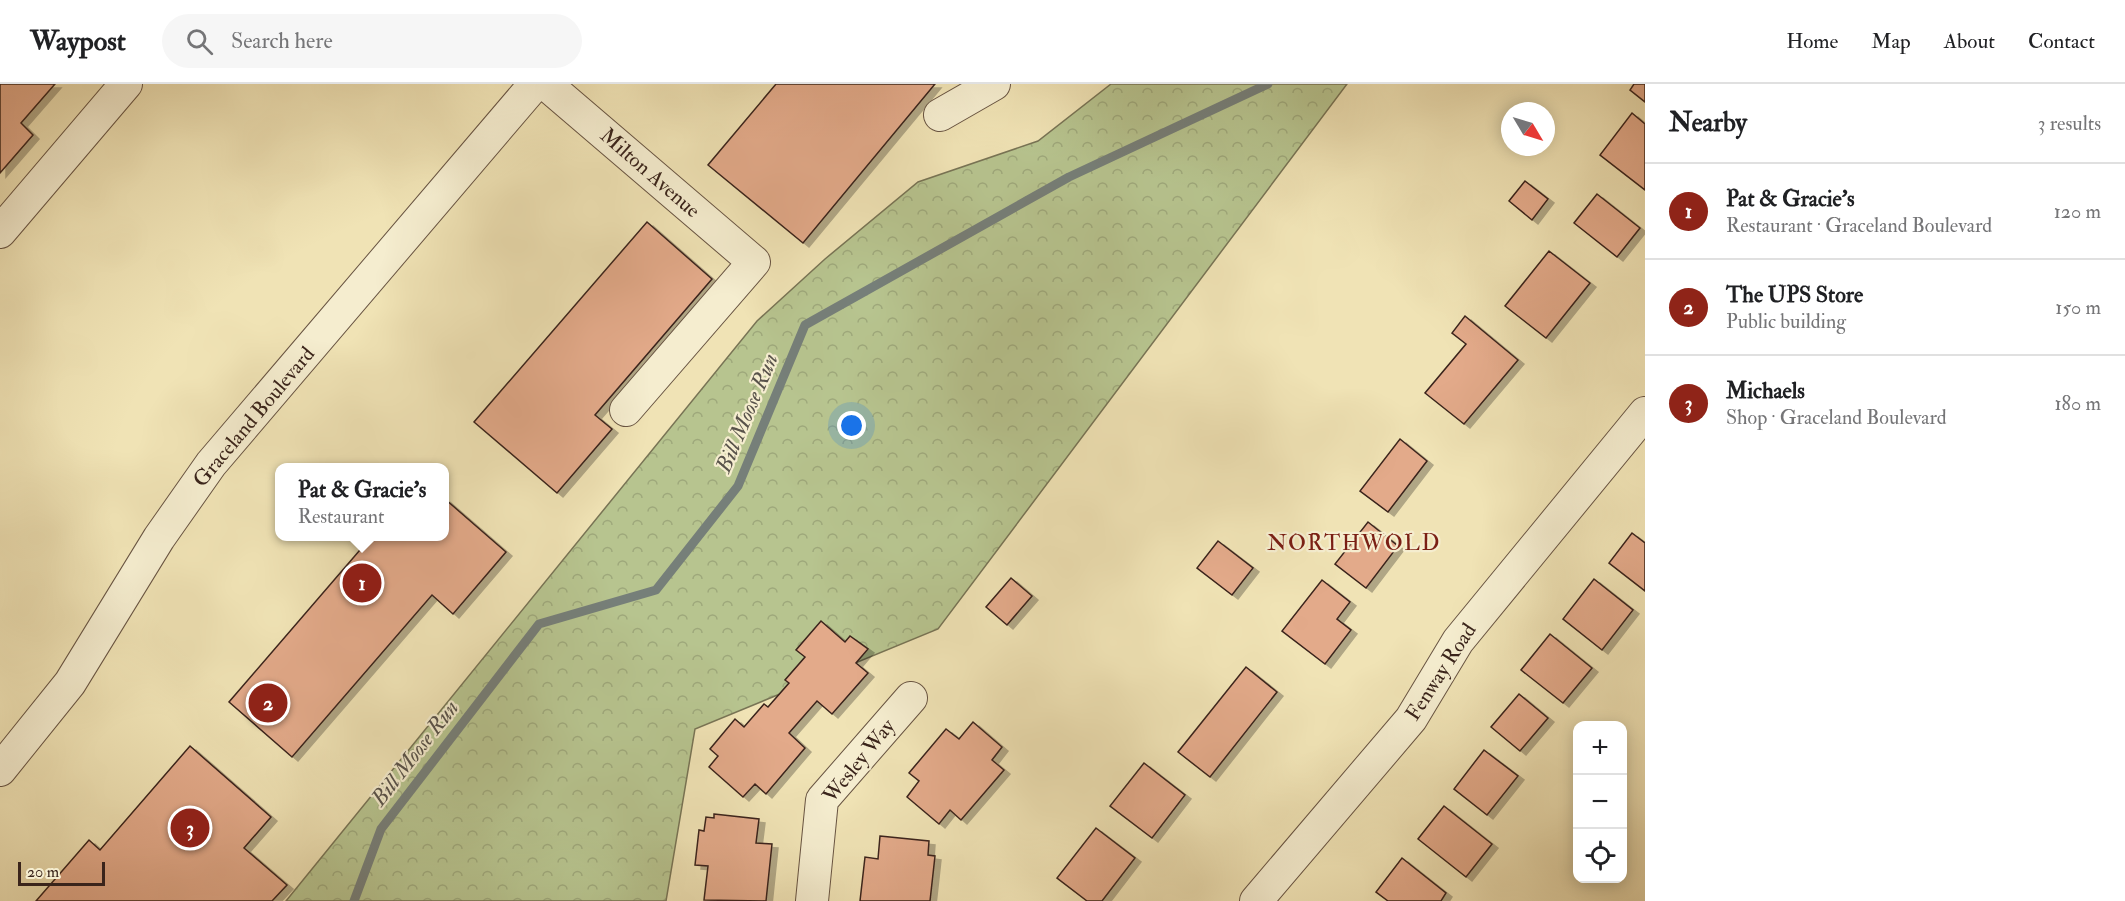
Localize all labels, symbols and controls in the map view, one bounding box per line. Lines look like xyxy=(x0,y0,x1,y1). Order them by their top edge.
search box xyxy=(162,14,582,68)
text: Waypost xyxy=(30,24,126,59)
icon: search xyxy=(183,25,216,58)
text: Search here xyxy=(231,27,333,55)
text: Home xyxy=(1786,28,1838,55)
text: Map xyxy=(1871,28,1911,55)
text: About xyxy=(1944,28,1995,55)
text: Contact xyxy=(2028,28,2095,55)
north arrow xyxy=(1501,102,1555,156)
text: Nearby xyxy=(1669,107,1747,139)
text: 3 results xyxy=(2038,111,2101,136)
street label: Milton Avenue xyxy=(594,122,706,224)
text: Pat & Gracie’s xyxy=(1726,185,1855,213)
text: 1 xyxy=(1685,199,1692,224)
text: 120 m xyxy=(2054,199,2101,224)
text: Restaurant · Graceland Boulevard xyxy=(1726,213,1992,238)
text: The UPS Store xyxy=(1726,281,1863,309)
text: 2 xyxy=(1683,295,1694,320)
text: 150 m xyxy=(2055,295,2101,320)
text: Public building xyxy=(1726,309,1846,334)
street label: Graceland Boulevard xyxy=(187,341,321,493)
water label: Bill Moose Run xyxy=(709,349,785,478)
text: Michaels xyxy=(1726,377,1805,405)
text: 3 xyxy=(1685,391,1692,416)
text: 180 m xyxy=(2054,391,2101,416)
text: Shop · Graceland Boulevard xyxy=(1726,405,1947,430)
your location xyxy=(837,411,866,440)
popup xyxy=(275,463,449,541)
text: Pat & Gracie’s xyxy=(298,476,426,504)
text: Restaurant xyxy=(298,504,385,529)
district label: NORTHWOLD xyxy=(1267,529,1441,557)
pin: 1 xyxy=(342,560,382,606)
street label: Fenway Road xyxy=(1399,618,1483,726)
pin: 2 xyxy=(248,680,288,726)
water label: Bill Moose Run xyxy=(364,695,465,812)
street label: Wesley Way xyxy=(816,713,902,809)
map controls xyxy=(1573,721,1627,883)
button: + xyxy=(1573,721,1627,775)
button: − xyxy=(1573,775,1627,829)
pin: 3 xyxy=(170,806,210,850)
button: locate xyxy=(1573,829,1627,883)
scale bar xyxy=(18,859,105,886)
text: 20 m xyxy=(27,862,59,882)

